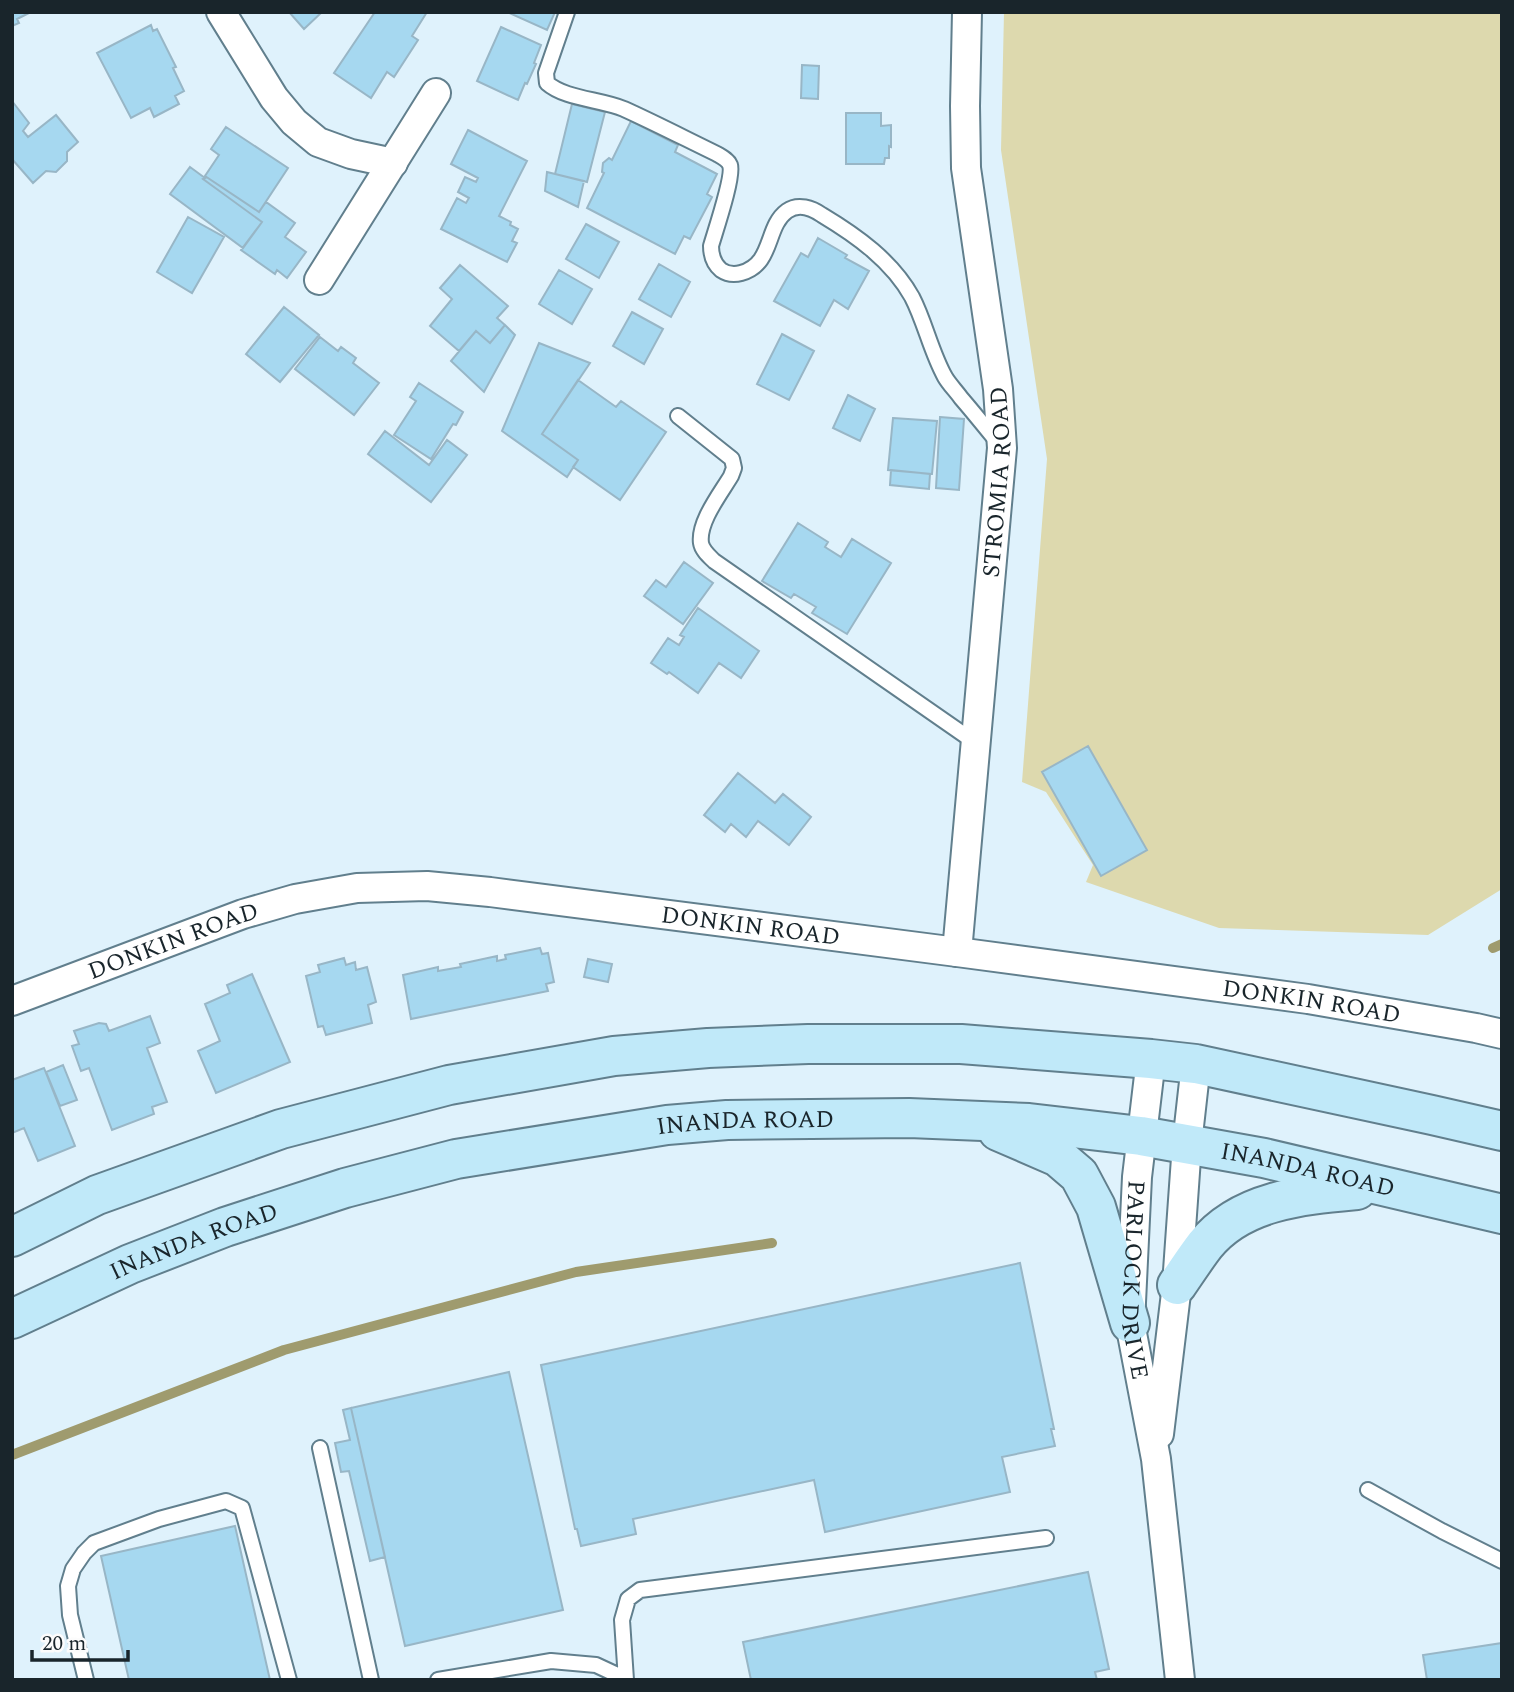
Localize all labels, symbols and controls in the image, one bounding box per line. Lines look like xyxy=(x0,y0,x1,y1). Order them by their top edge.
street label: STROMIA ROAD xyxy=(974,385,1022,579)
street label: DONKIN ROAD xyxy=(83,893,263,990)
street label: DONKIN ROAD xyxy=(659,897,842,956)
street label: DONKIN ROAD xyxy=(1220,971,1403,1034)
street label: INANDA ROAD xyxy=(654,1102,834,1145)
street label: INANDA ROAD xyxy=(1218,1134,1398,1207)
street label: PARLOCK DRIVE xyxy=(1111,1179,1157,1383)
street label: INANDA ROAD xyxy=(104,1194,283,1290)
scale bar xyxy=(32,1618,128,1662)
text: 20 m xyxy=(42,1628,86,1660)

